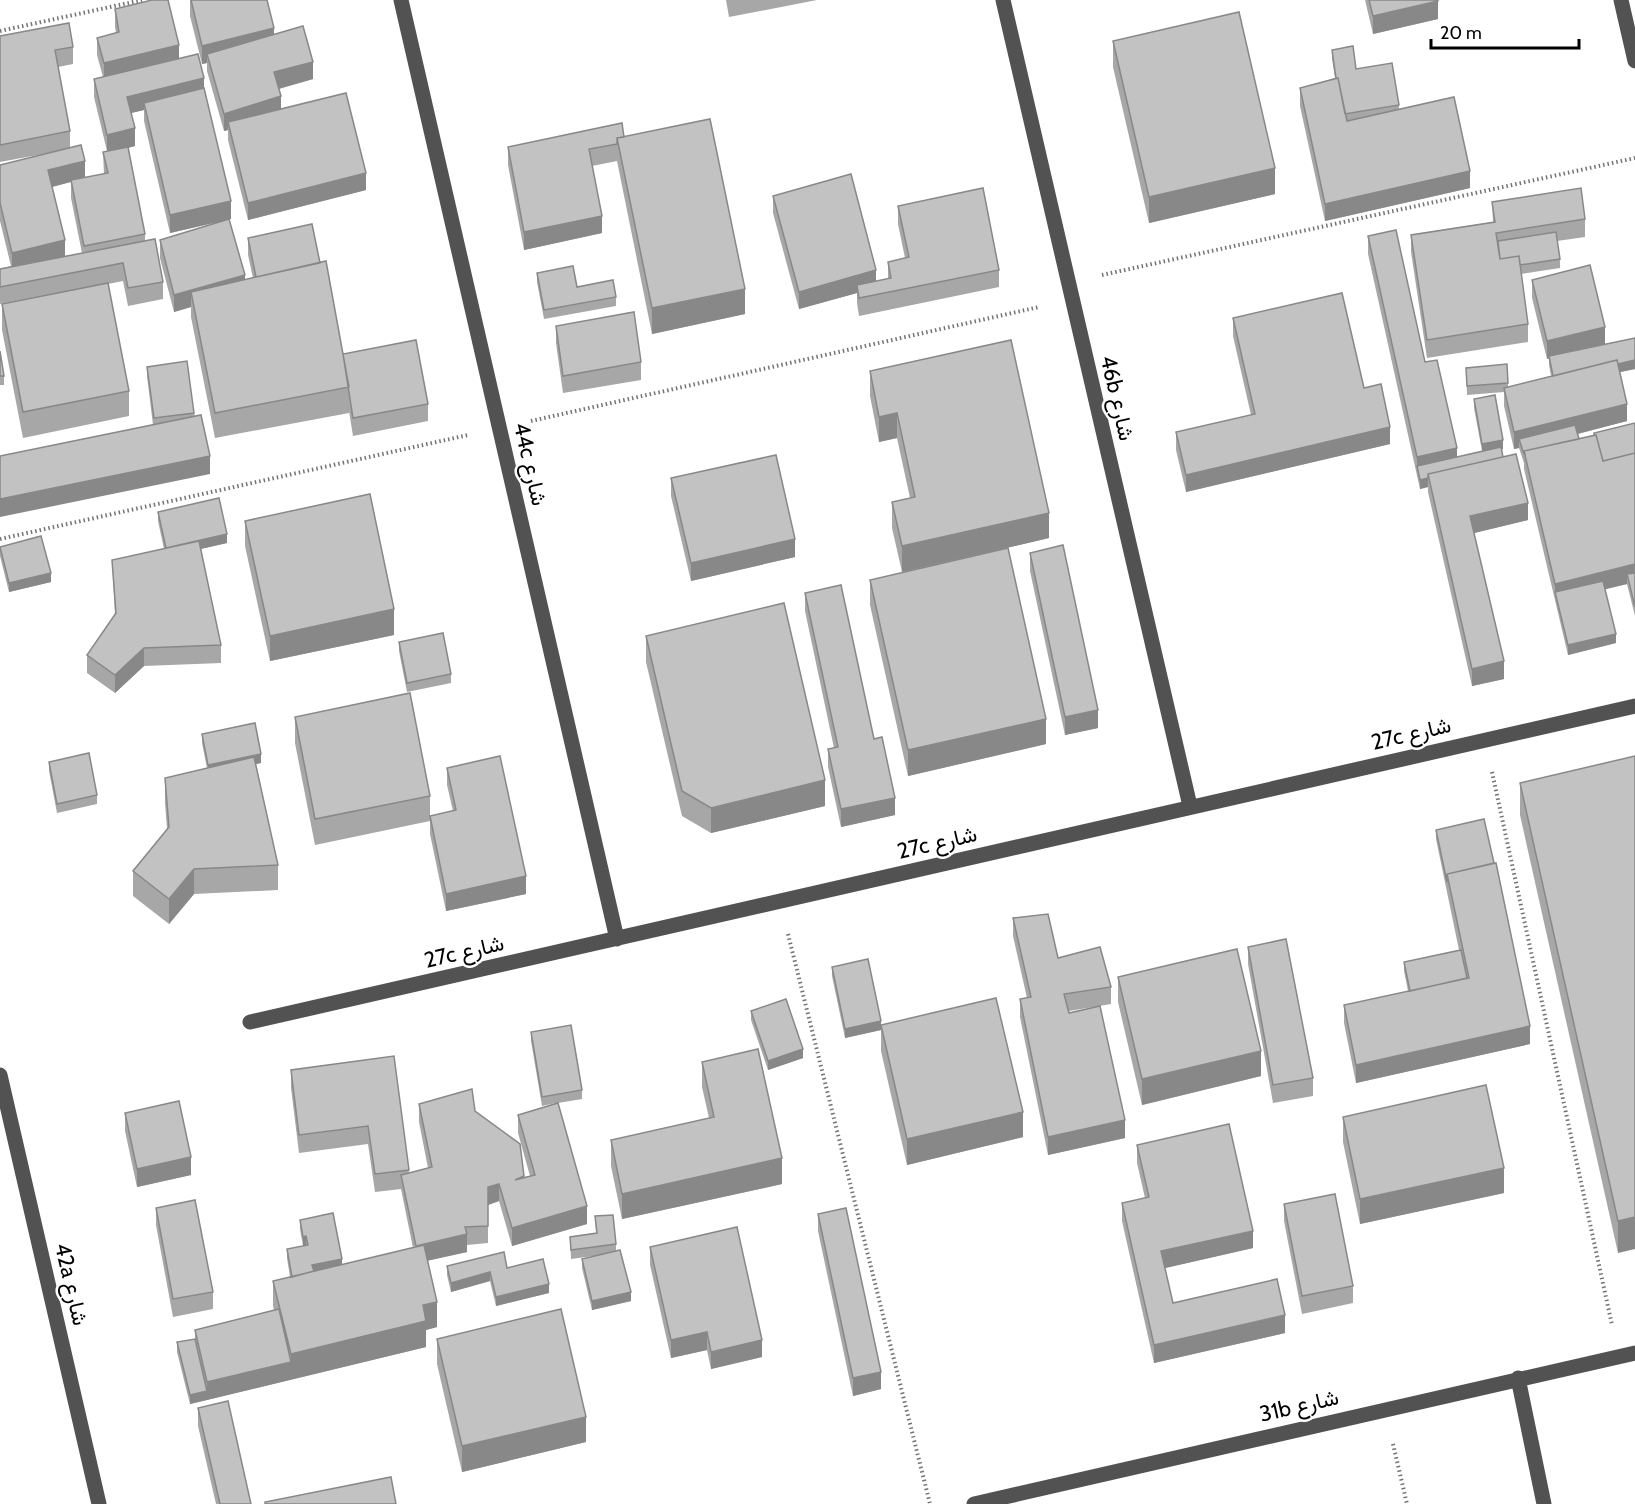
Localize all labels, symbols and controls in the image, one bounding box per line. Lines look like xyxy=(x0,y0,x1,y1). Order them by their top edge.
scale bar xyxy=(1431,12,1580,50)
text: 20 m xyxy=(1440,22,1482,44)
street label: 46b شارع xyxy=(1094,353,1140,444)
street label: 44c شارع xyxy=(507,420,553,509)
street label: 27c شارع xyxy=(1369,711,1454,757)
street label: 27c شارع xyxy=(895,820,980,866)
street label: 27c شارع xyxy=(422,929,507,975)
street label: 42a شارع xyxy=(48,1240,94,1328)
street label: 31b شارع xyxy=(1257,1383,1342,1429)

